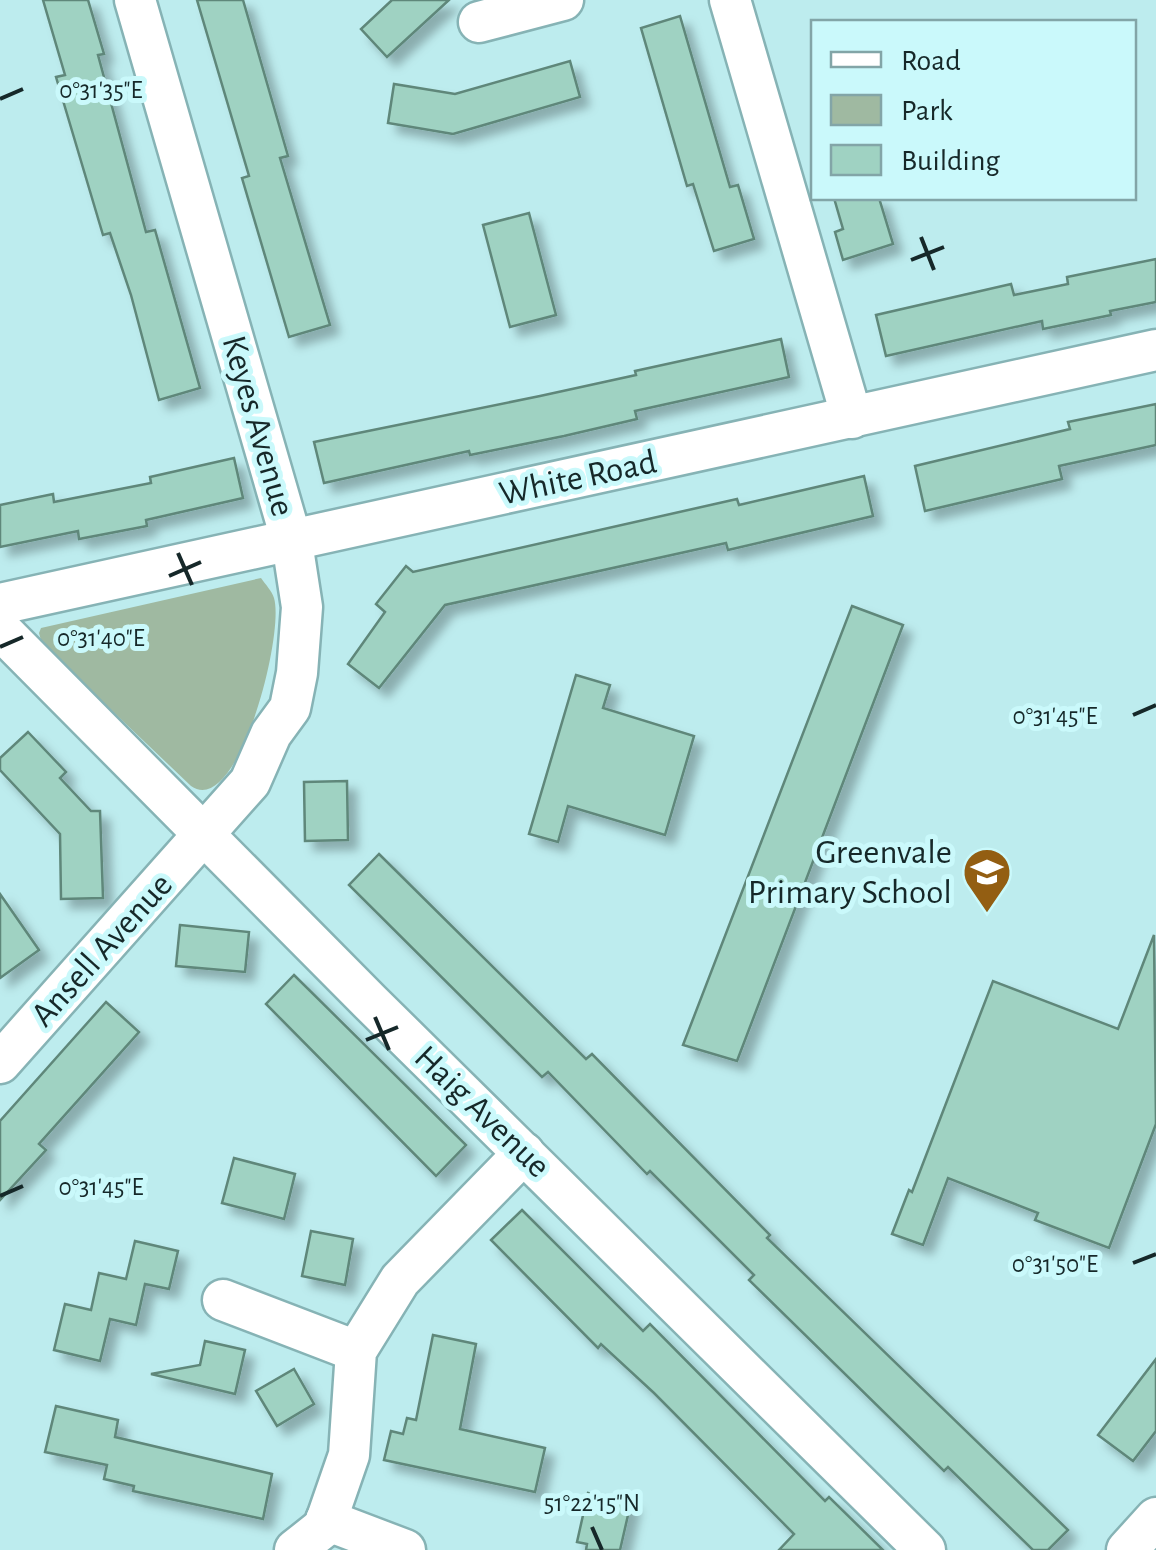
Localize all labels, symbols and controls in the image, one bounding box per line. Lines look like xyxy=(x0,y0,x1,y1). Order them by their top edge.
legend xyxy=(811,20,1136,200)
text: Road xyxy=(901,46,961,76)
text: 0°31'35"E xyxy=(59,78,143,103)
text: Park xyxy=(901,96,953,126)
text: Building xyxy=(901,146,1000,176)
street label: Keyes Avenue xyxy=(216,332,300,520)
street label: White Road xyxy=(496,444,660,512)
text: 0°31'40"E xyxy=(57,626,145,651)
text: 0°31'45"E xyxy=(1012,704,1098,729)
place label: Greenvale Primary School xyxy=(748,835,952,910)
school or university icon: Greenvale Primary School xyxy=(961,846,1013,914)
street label: Ansell Avenue xyxy=(25,867,179,1033)
street label: Haig Avenue xyxy=(408,1039,556,1185)
text: 0°31'45"E xyxy=(58,1175,144,1200)
text: 0°31'50"E xyxy=(1012,1252,1098,1277)
text: 51°22'15"N xyxy=(544,1491,640,1516)

